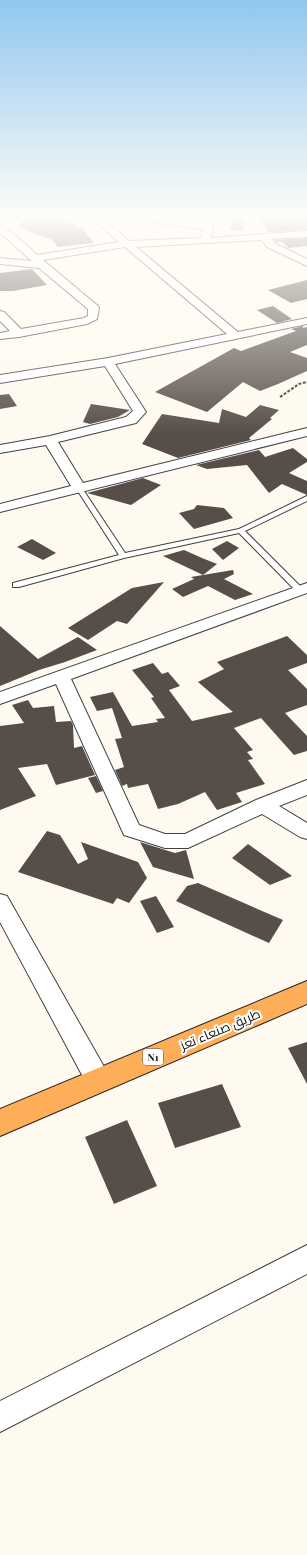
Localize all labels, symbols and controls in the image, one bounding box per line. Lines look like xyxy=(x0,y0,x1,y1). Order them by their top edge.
street label: طريق صنعاء تعز xyxy=(176,1004,262,1053)
road number: N1 xyxy=(143,1049,163,1065)

